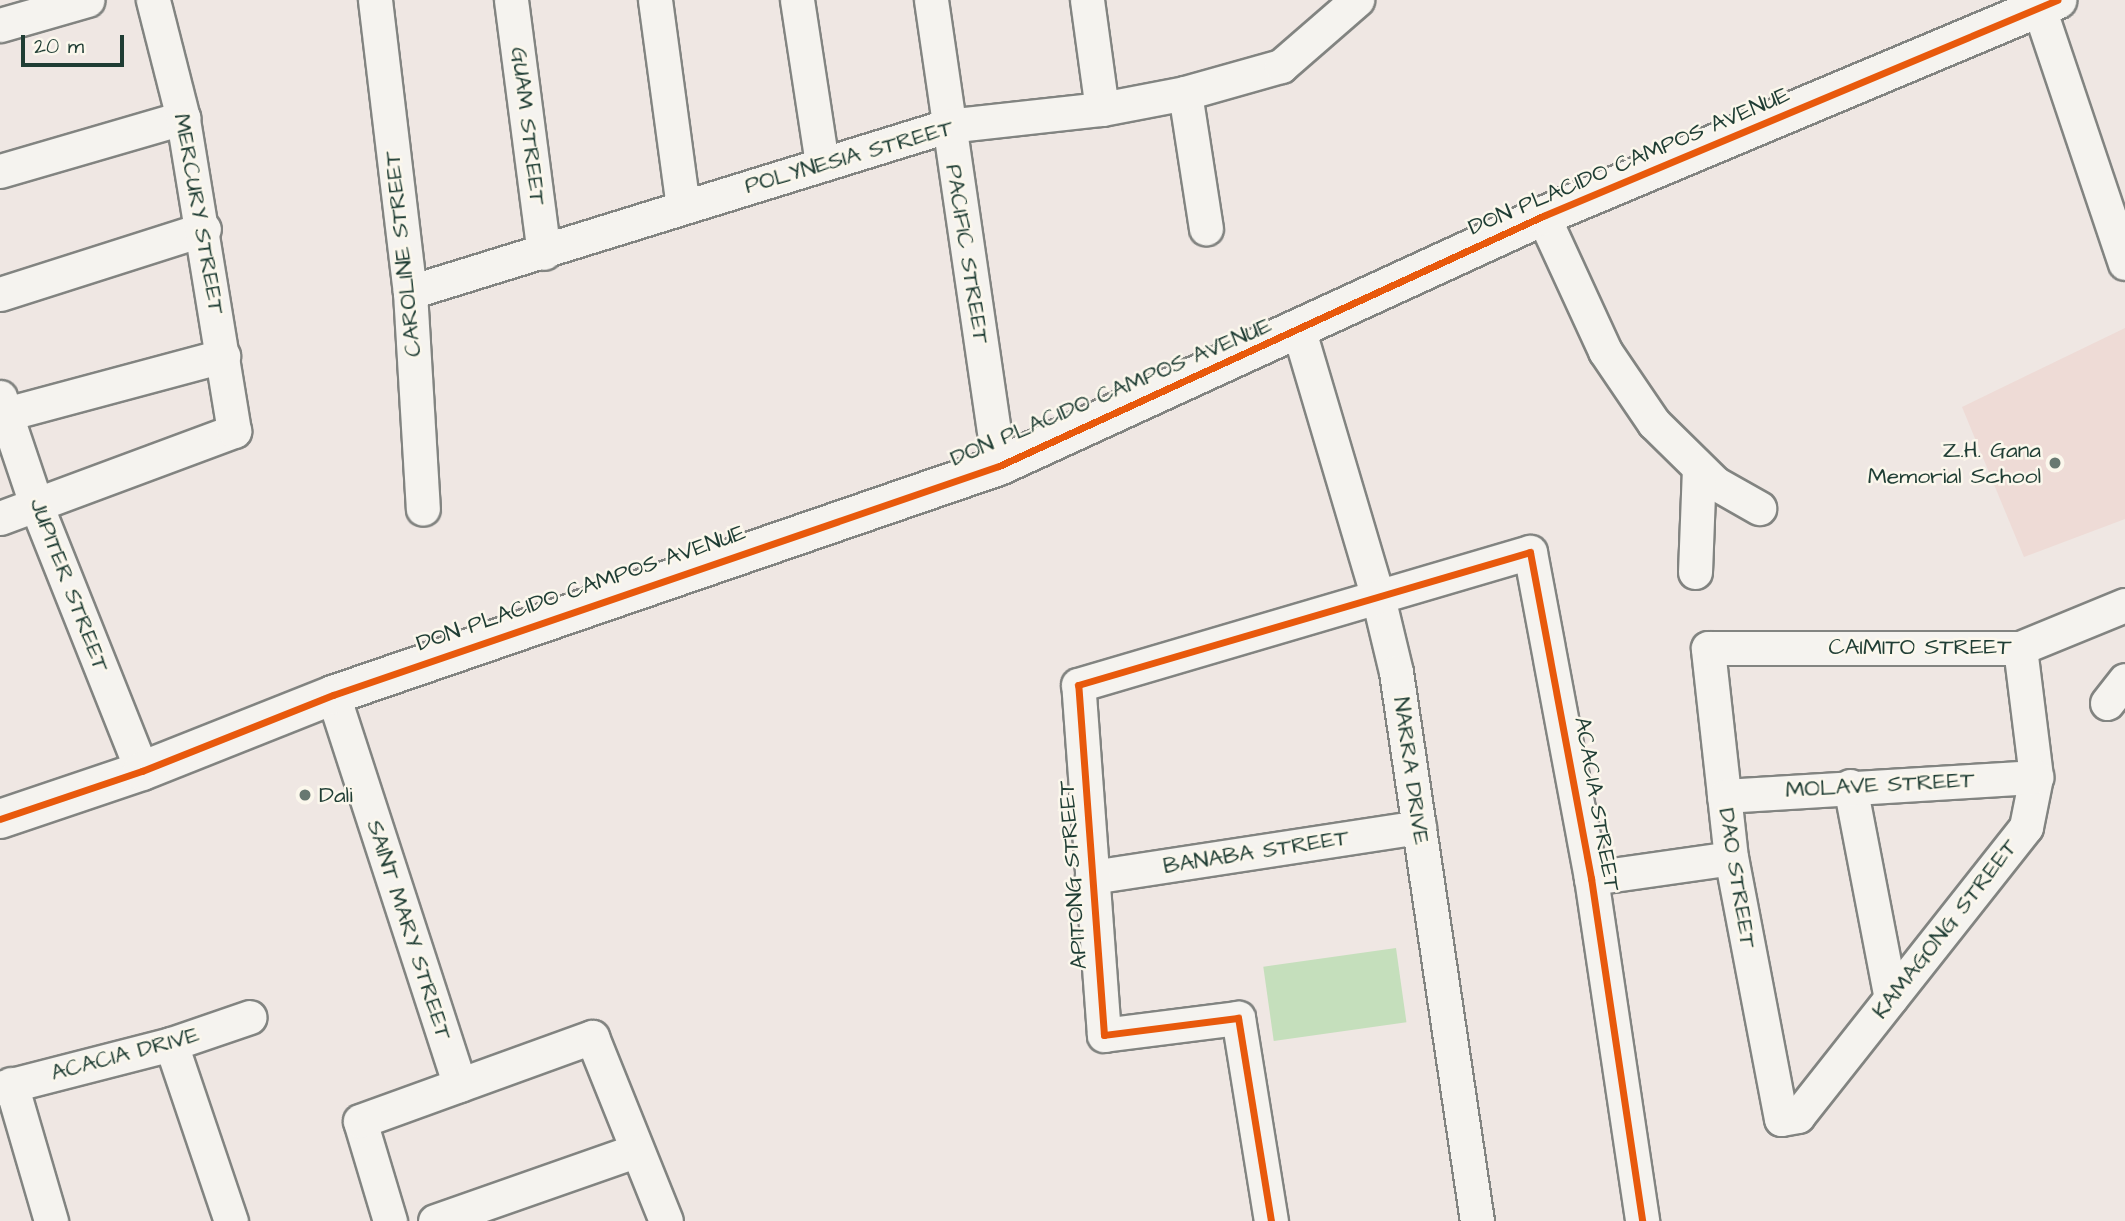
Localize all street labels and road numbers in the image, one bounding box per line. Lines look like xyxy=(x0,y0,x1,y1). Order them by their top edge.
street label: GUAM STREET xyxy=(505,45,551,207)
street label: DON PLACIDO CAMPOS AVENUE xyxy=(1464,81,1794,241)
street label: MERCURY STREET xyxy=(168,112,230,316)
street label: POLYNESIA STREET xyxy=(742,114,956,200)
street label: CAROLINE STREET xyxy=(378,150,428,358)
street label: PACIFIC STREET xyxy=(939,162,995,346)
street label: DON PLACIDO CAMPOS AVENUE xyxy=(946,312,1276,472)
street label: JUPITER STREET xyxy=(23,494,115,676)
street label: DON PLACIDO CAMPOS AVENUE xyxy=(413,519,749,657)
street label: CAIMITO STREET xyxy=(1828,633,2012,661)
street label: NARRA DRIVE xyxy=(1387,695,1435,847)
street label: ACACIA STREET xyxy=(1568,715,1626,893)
street label: MOLAVE STREET xyxy=(1785,766,1975,804)
street label: APITONG STREET xyxy=(1053,780,1093,970)
street label: DAO STREET xyxy=(1712,806,1762,950)
street label: SAINT MARY STREET xyxy=(360,817,458,1043)
street label: BANABA STREET xyxy=(1161,824,1351,880)
street label: KAMAGONG STREET xyxy=(1866,834,2024,1024)
street label: ACACIA DRIVE xyxy=(48,1021,202,1087)

